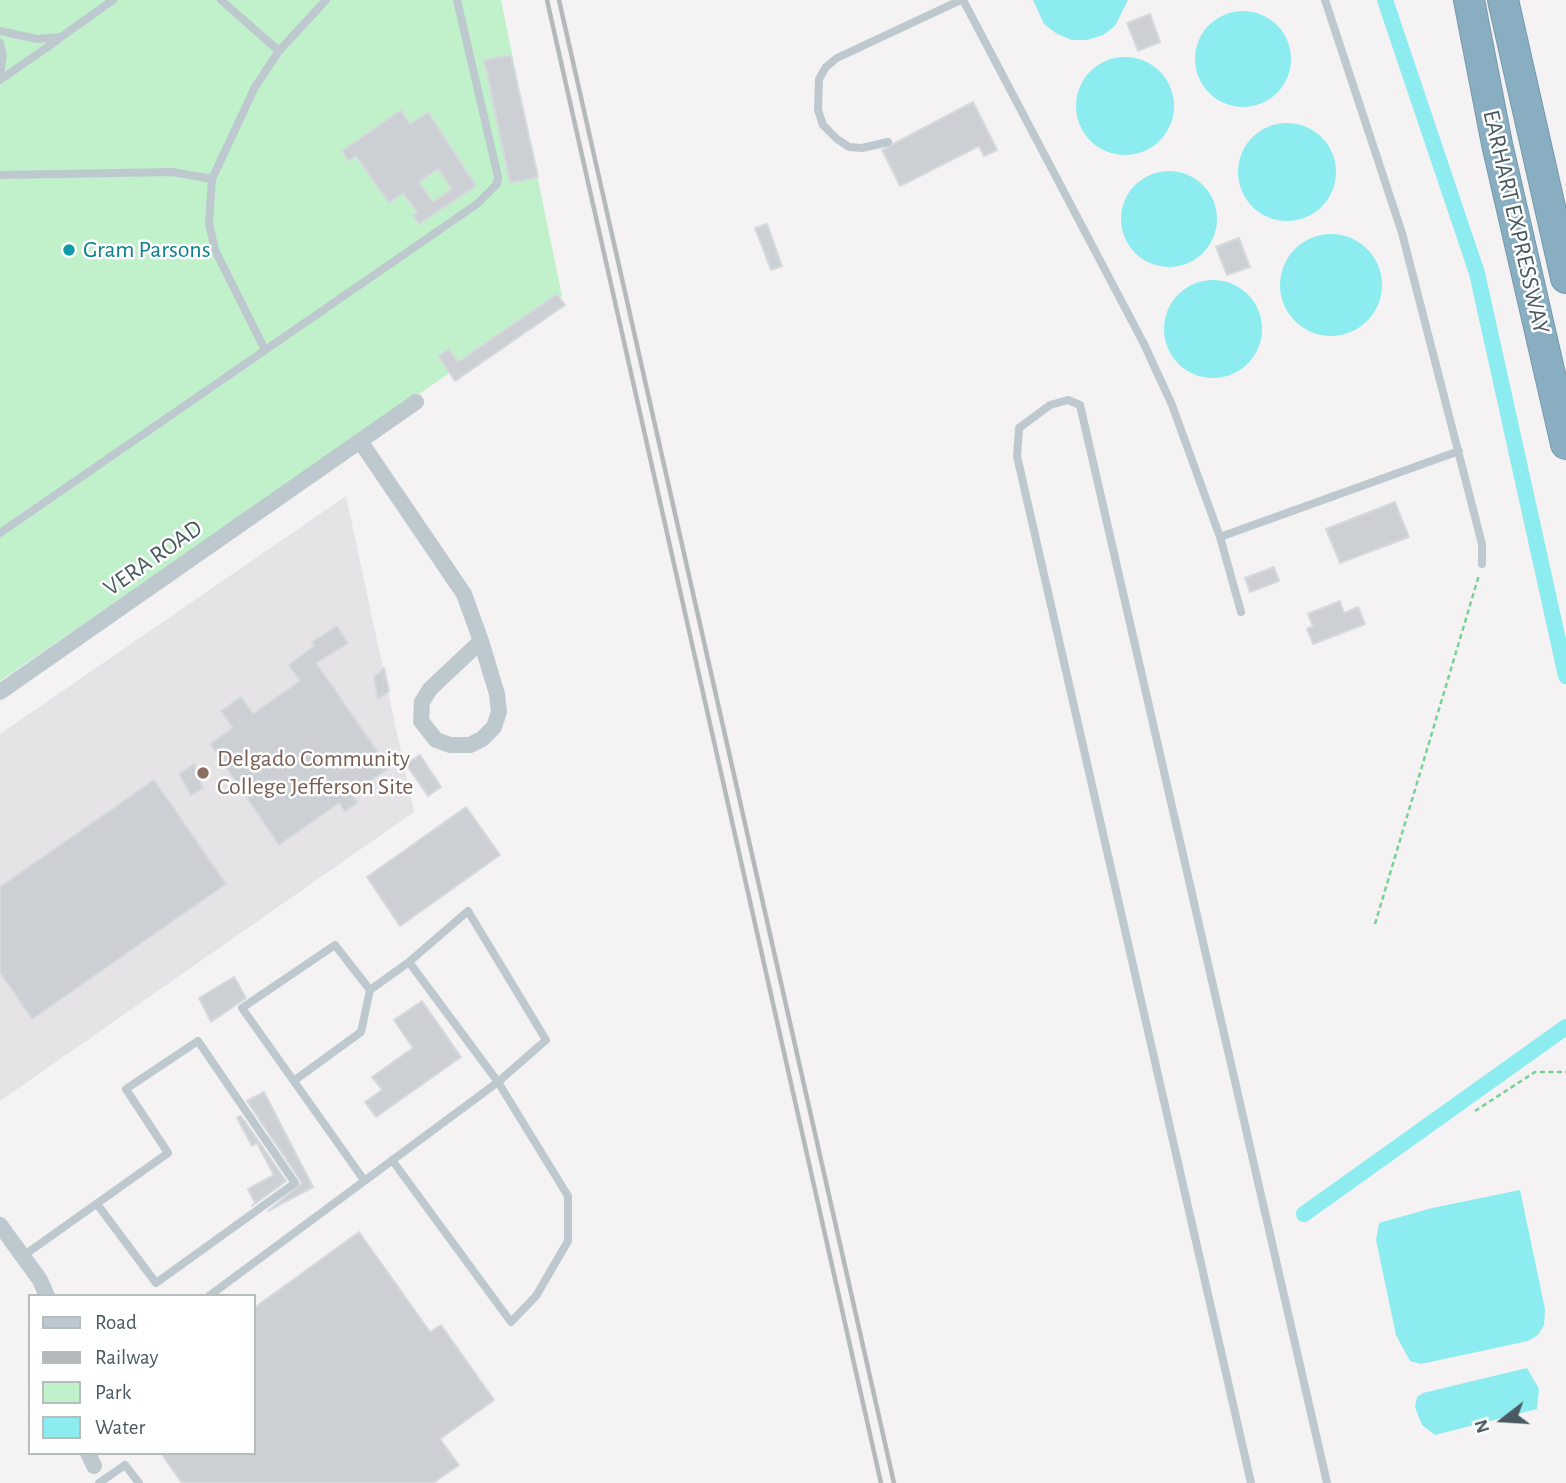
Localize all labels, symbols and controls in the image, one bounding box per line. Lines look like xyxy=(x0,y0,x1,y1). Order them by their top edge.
street label: EARHART EXPRESSWAY xyxy=(1476,107,1556,337)
place label: Gram Parsons xyxy=(83,236,211,264)
marker: Gram Parsons xyxy=(61,242,77,258)
street label: VERA ROAD xyxy=(98,514,208,602)
place label: Delgado Community College Jefferson Site xyxy=(217,745,413,801)
marker: Delgado Community College Jefferson Site xyxy=(195,765,211,781)
legend xyxy=(28,1294,256,1455)
text: Road xyxy=(95,1312,137,1333)
text: Railway xyxy=(95,1347,158,1368)
text: Park xyxy=(95,1382,131,1403)
north arrow xyxy=(1468,1385,1538,1455)
text: Water xyxy=(95,1417,145,1438)
text: N xyxy=(1471,1417,1493,1435)

